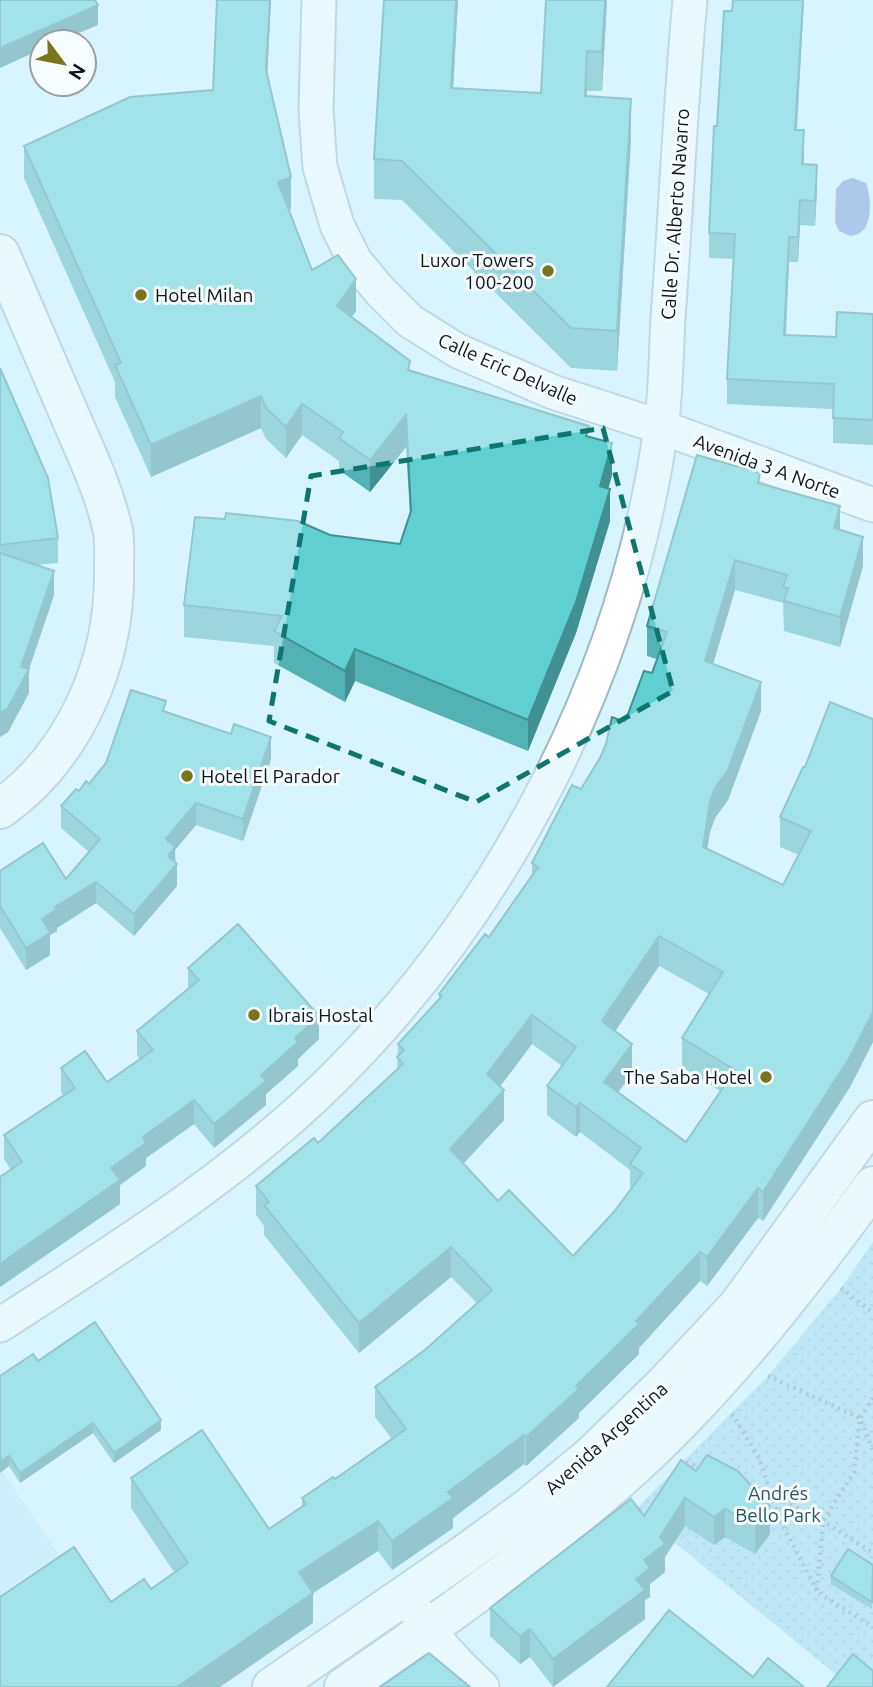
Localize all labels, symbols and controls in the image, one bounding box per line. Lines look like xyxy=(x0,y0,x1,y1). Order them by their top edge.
north arrow xyxy=(28,28,98,98)
text: N xyxy=(64,60,91,84)
street label: Calle Dr. Alberto Navarro xyxy=(657,108,693,320)
place label: Luxor Towers 100-200 xyxy=(420,249,534,293)
marker: Luxor Towers 100-200 xyxy=(540,263,556,279)
place label: Hotel Milan xyxy=(155,284,253,306)
marker: Hotel Milan xyxy=(133,287,149,303)
street label: Calle Eric Delvalle xyxy=(435,328,581,410)
street label: Avenida 3 A Norte xyxy=(691,429,843,503)
place label: Hotel El Parador xyxy=(201,765,340,787)
marker: Hotel El Parador xyxy=(179,768,195,784)
place label: Ibrais Hostal xyxy=(268,1004,373,1026)
marker: Ibrais Hostal xyxy=(246,1007,262,1023)
place label: The Saba Hotel xyxy=(624,1066,752,1088)
marker: The Saba Hotel xyxy=(758,1069,774,1085)
street label: Avenida Argentina xyxy=(540,1377,672,1499)
park label: Andrés Bello Park xyxy=(735,1482,821,1526)

